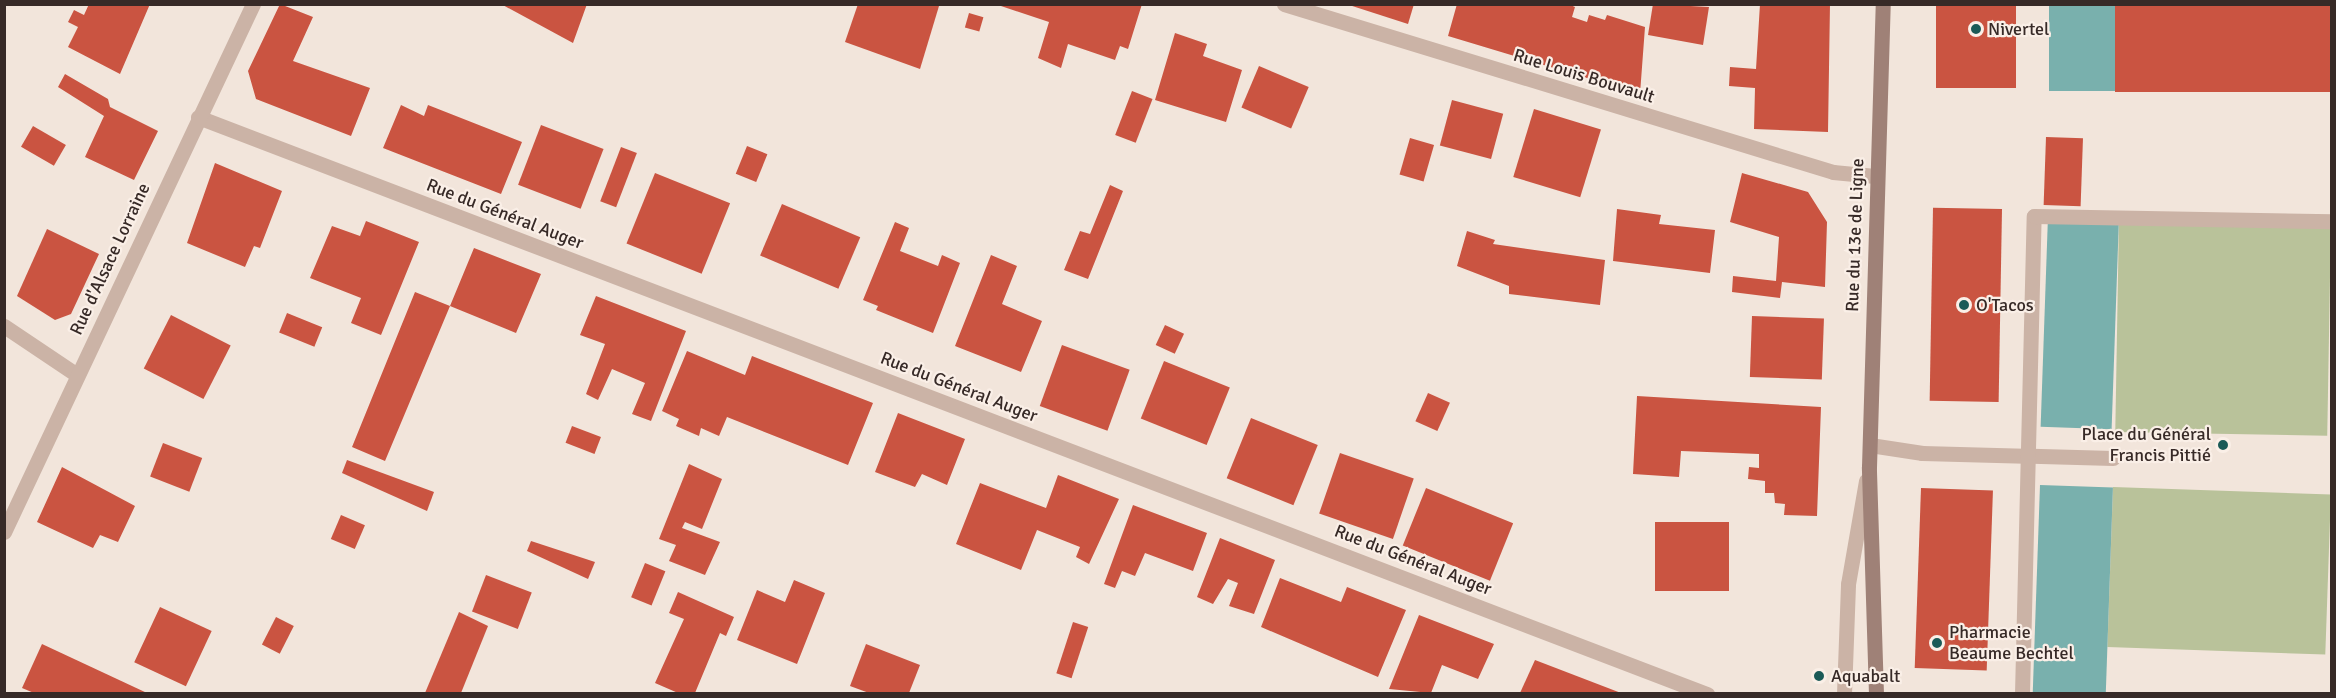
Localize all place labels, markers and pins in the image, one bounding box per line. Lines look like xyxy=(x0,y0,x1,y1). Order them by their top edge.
place label: Nivertel xyxy=(1988,18,2049,40)
marker: Nivertel xyxy=(1969,22,1983,36)
place label: O'Tacos xyxy=(1976,294,2034,316)
marker: O'Tacos xyxy=(1957,298,1971,312)
place label: Place du Général Francis Pittié xyxy=(2081,424,2211,466)
marker: Place du Général Francis Pittié xyxy=(2216,438,2230,452)
place label: Pharmacie Beaume Bechtel xyxy=(1949,622,2074,664)
marker: Pharmacie Beaume Bechtel xyxy=(1930,636,1944,650)
place label: Aquabalt xyxy=(1831,665,1900,687)
marker: Aquabalt xyxy=(1812,669,1826,683)

